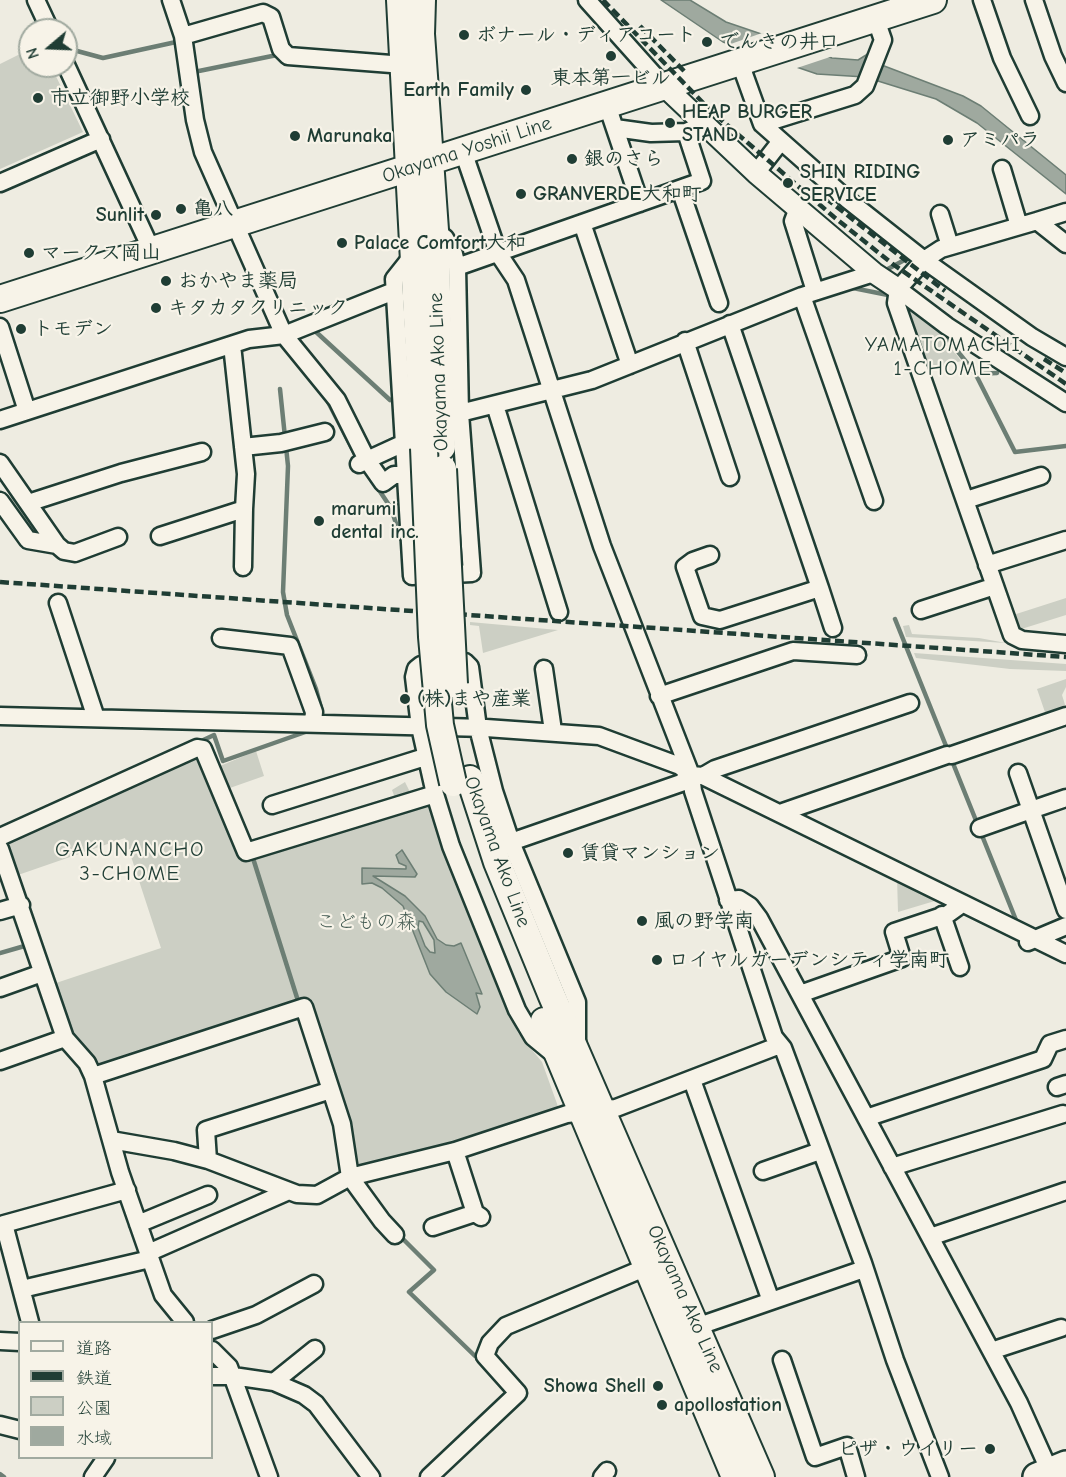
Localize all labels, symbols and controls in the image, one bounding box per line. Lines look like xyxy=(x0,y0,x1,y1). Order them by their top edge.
north arrow xyxy=(18,18,78,78)
place label: ボナール・ディアコート xyxy=(476,23,696,47)
marker: ボナール・ディアコート xyxy=(457,28,471,42)
place label: でんきの井口 xyxy=(719,30,839,54)
marker: でんきの井口 xyxy=(700,35,714,49)
text: N xyxy=(23,45,43,61)
marker: 東本第一ビル xyxy=(604,49,618,63)
place label: 東本第一ビル xyxy=(551,66,671,90)
place label: Earth Family xyxy=(403,78,514,102)
marker: Earth Family xyxy=(519,83,533,97)
place label: 市立御野小学校 xyxy=(50,86,190,110)
marker: 市立御野小学校 xyxy=(31,91,45,105)
place label: HEAP BURGER STAND xyxy=(682,100,812,147)
street label: Okayama Yoshii Line xyxy=(379,111,555,189)
marker: HEAP BURGER STAND xyxy=(663,116,677,130)
place label: Marunaka xyxy=(307,124,392,148)
place label: アミパラ xyxy=(960,128,1040,152)
marker: Marunaka xyxy=(288,129,302,143)
marker: アミパラ xyxy=(941,133,955,147)
place label: 銀のさら xyxy=(584,147,664,171)
marker: 銀のさら xyxy=(565,152,579,166)
place label: SHIN RIDING SERVICE xyxy=(800,160,920,207)
marker: SHIN RIDING SERVICE xyxy=(781,176,795,190)
place label: GRANVERDE大和町 xyxy=(533,182,701,206)
marker: GRANVERDE大和町 xyxy=(514,187,528,201)
place label: 亀八 xyxy=(193,197,233,221)
marker: 亀八 xyxy=(174,202,188,216)
place label: Sunlit xyxy=(96,203,144,227)
marker: Sunlit xyxy=(149,208,163,222)
place label: Palace Comfort大和 xyxy=(354,231,526,255)
marker: Palace Comfort大和 xyxy=(335,236,349,250)
place label: マークス岡山 xyxy=(41,241,161,265)
marker: マークス岡山 xyxy=(22,246,36,260)
place label: おかやま薬局 xyxy=(178,269,298,293)
marker: おかやま薬局 xyxy=(159,274,173,288)
street label: Okayama Ako Line xyxy=(424,292,454,452)
place label: キタカタクリニック xyxy=(168,296,348,320)
marker: キタカタクリニック xyxy=(149,301,163,315)
place label: トモデン xyxy=(33,317,113,341)
marker: トモデン xyxy=(14,322,28,336)
district label: YAMATOMACHI 1-CHOME xyxy=(865,332,1021,382)
place label: marumi dental inc. xyxy=(331,497,419,544)
marker: marumi dental inc. xyxy=(312,514,326,528)
place label: (株)まや産業 xyxy=(417,687,531,711)
marker: (株)まや産業 xyxy=(398,692,412,706)
street label: Okayama Ako Line xyxy=(459,773,535,931)
district label: GAKUNANCHO 3-CHOME xyxy=(55,837,205,887)
place label: 賃貸マンション xyxy=(580,841,720,865)
marker: 賃貸マンション xyxy=(561,846,575,860)
place label: 風の野学南 xyxy=(654,909,754,933)
park label: こどもの森 xyxy=(316,910,416,934)
marker: 風の野学南 xyxy=(635,914,649,928)
place label: ロイヤルガーデンシティ学南町 xyxy=(669,948,949,972)
marker: ロイヤルガーデンシティ学南町 xyxy=(650,953,664,967)
street label: Okayama Ako Line xyxy=(642,1222,728,1376)
legend xyxy=(18,1321,213,1459)
text: 道路 xyxy=(76,1338,112,1359)
text: 鉄道 xyxy=(76,1368,112,1389)
place label: Showa Shell xyxy=(544,1374,646,1398)
marker: Showa Shell xyxy=(651,1379,665,1393)
place label: apollostation xyxy=(674,1393,782,1417)
text: 公園 xyxy=(76,1398,112,1419)
marker: apollostation xyxy=(655,1398,669,1412)
text: 水域 xyxy=(76,1428,112,1449)
place label: ピザ・ウイリー xyxy=(838,1437,978,1461)
marker: ピザ・ウイリー xyxy=(983,1442,997,1456)

